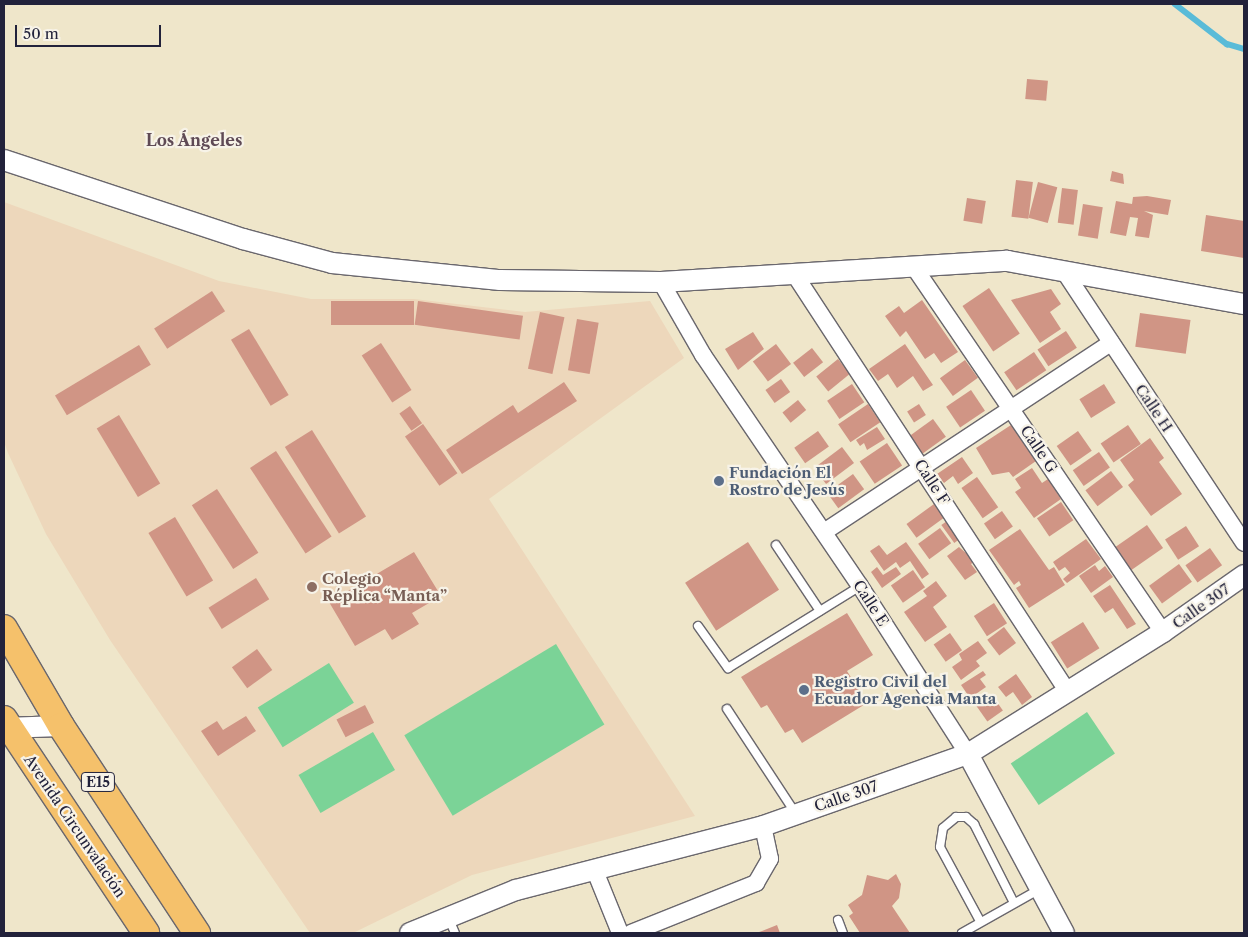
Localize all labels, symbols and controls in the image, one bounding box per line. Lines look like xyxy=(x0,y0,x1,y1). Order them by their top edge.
scale bar xyxy=(18,15,164,47)
text: 50 m xyxy=(23,24,59,43)
district label: Los Ángeles xyxy=(145,130,243,150)
street label: Calle H xyxy=(1132,381,1176,435)
street label: Calle G xyxy=(1017,422,1061,476)
street label: Calle F xyxy=(911,456,953,508)
place label: Fundación El Rostro de Jesús xyxy=(729,463,845,498)
marker: Fundación El Rostro de Jesús xyxy=(713,475,725,487)
place label: Colegio Réplica “Manta” xyxy=(322,569,447,604)
street label: Calle E xyxy=(850,577,892,629)
street label: Calle 307 xyxy=(1169,580,1233,632)
marker: Colegio Réplica “Manta” xyxy=(306,581,318,593)
place label: Registro Civil del Ecuador Agencia Manta xyxy=(814,672,997,707)
marker: Registro Civil del Ecuador Agencia Manta xyxy=(798,684,810,696)
street label: Avenida Circunvalación xyxy=(20,751,130,901)
road number: E15 xyxy=(80,770,116,794)
street label: Calle 307 xyxy=(812,777,880,815)

